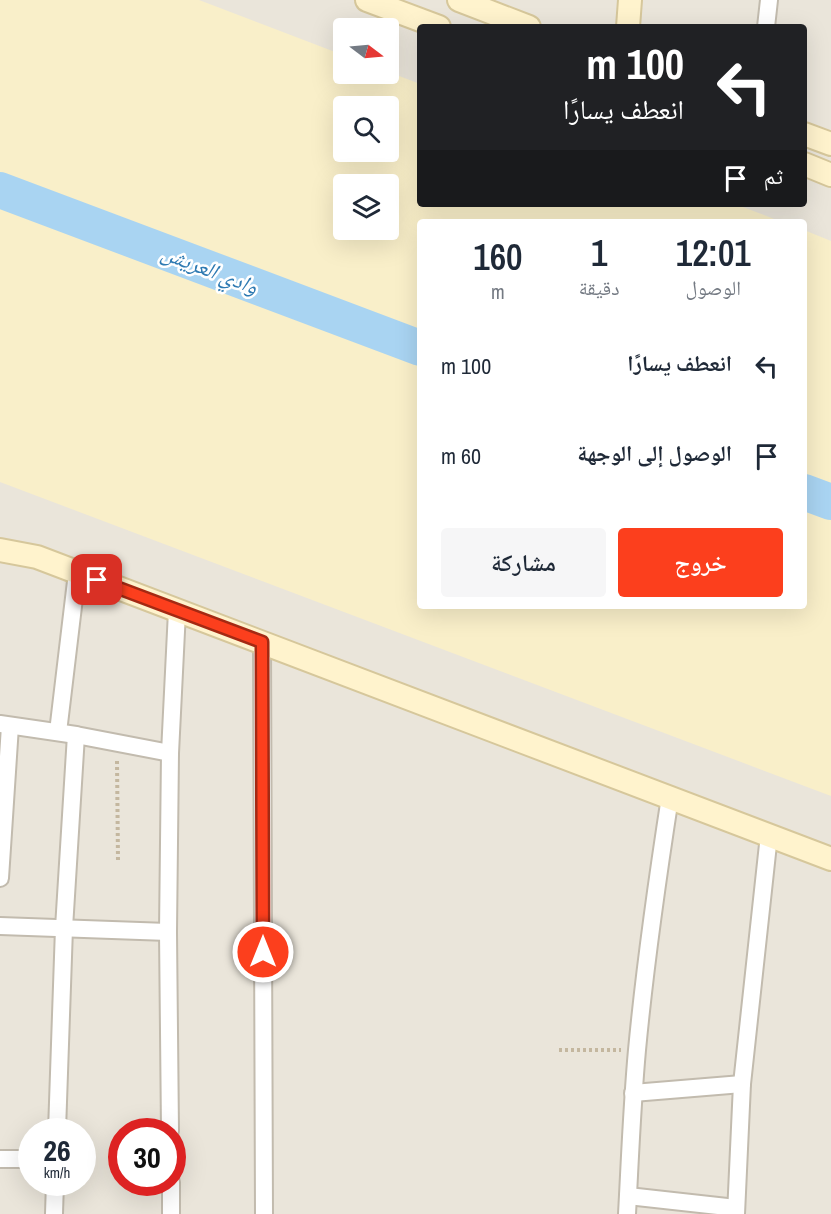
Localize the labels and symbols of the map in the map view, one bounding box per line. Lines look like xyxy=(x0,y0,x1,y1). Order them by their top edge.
north arrow xyxy=(333,18,399,84)
water label: وادي العريش xyxy=(157,237,263,304)
pin xyxy=(71,554,122,605)
position arrow xyxy=(231,920,295,984)
speed limit sign: 30 xyxy=(108,1118,186,1196)

